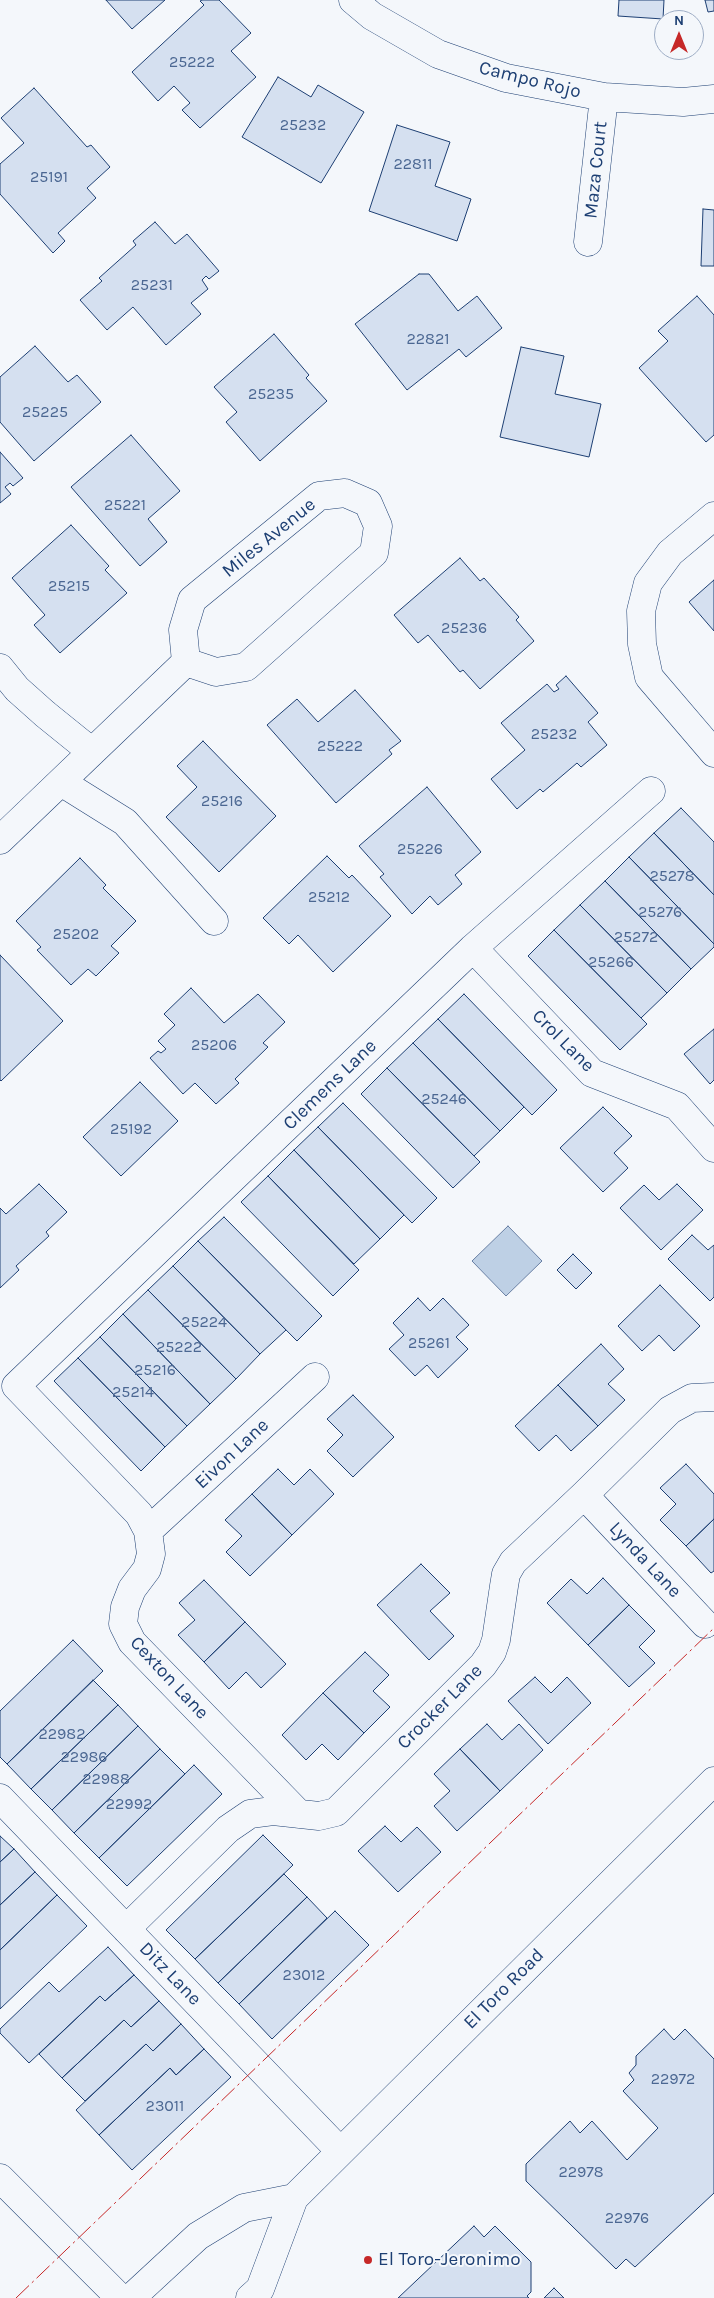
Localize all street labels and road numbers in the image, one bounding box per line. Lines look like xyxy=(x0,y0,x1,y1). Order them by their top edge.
street label: Campo Rojo xyxy=(477,56,583,104)
street label: Maza Court xyxy=(580,120,612,220)
street label: Miles Avenue xyxy=(218,493,320,583)
street label: Crol Lane xyxy=(527,1005,599,1077)
street label: Clemens Lane xyxy=(279,1035,381,1135)
street label: Eivon Lane xyxy=(190,1414,274,1494)
street label: Lynda Lane xyxy=(604,1517,686,1603)
street label: Cexton Lane xyxy=(125,1632,213,1724)
street label: Crocker Lane xyxy=(393,1660,487,1754)
street label: Ditz Lane xyxy=(134,1938,206,2010)
street label: El Toro Road xyxy=(459,1944,549,2034)

